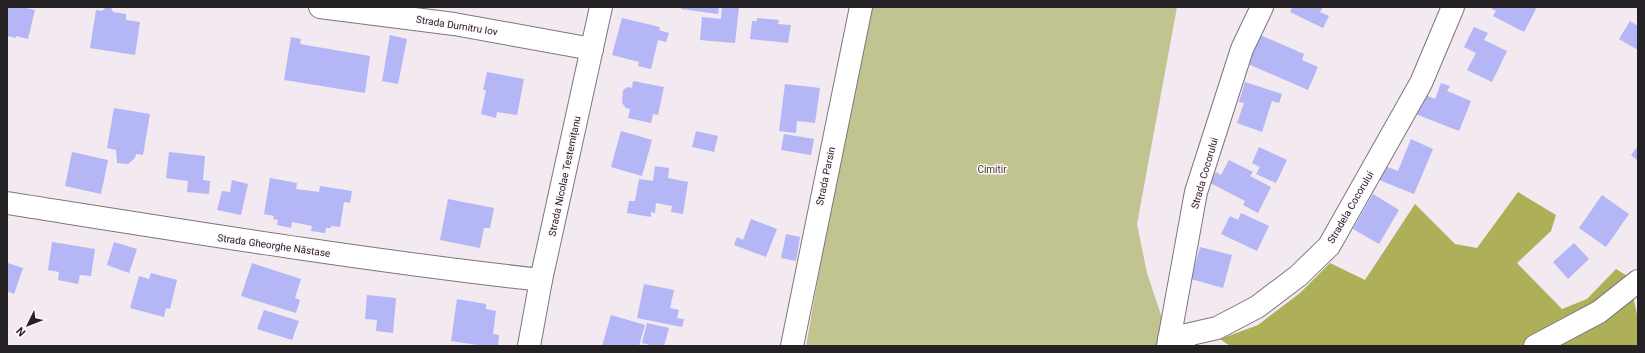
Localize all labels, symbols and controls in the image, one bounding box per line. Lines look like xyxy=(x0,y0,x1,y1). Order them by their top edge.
street label: Strada Dumitru Iov xyxy=(415,14,499,37)
street label: Strada Nicolae Testemițanu xyxy=(546,115,584,238)
street label: Strada Cocorului xyxy=(1189,136,1220,210)
street label: Strada Parsin xyxy=(814,146,837,206)
park label: Cimitir xyxy=(977,164,1007,175)
street label: Stradela Cocorului xyxy=(1325,169,1376,245)
street label: Strada Gheorghe Năstase xyxy=(217,232,331,259)
north arrow xyxy=(8,305,48,345)
text: N xyxy=(13,324,28,339)

